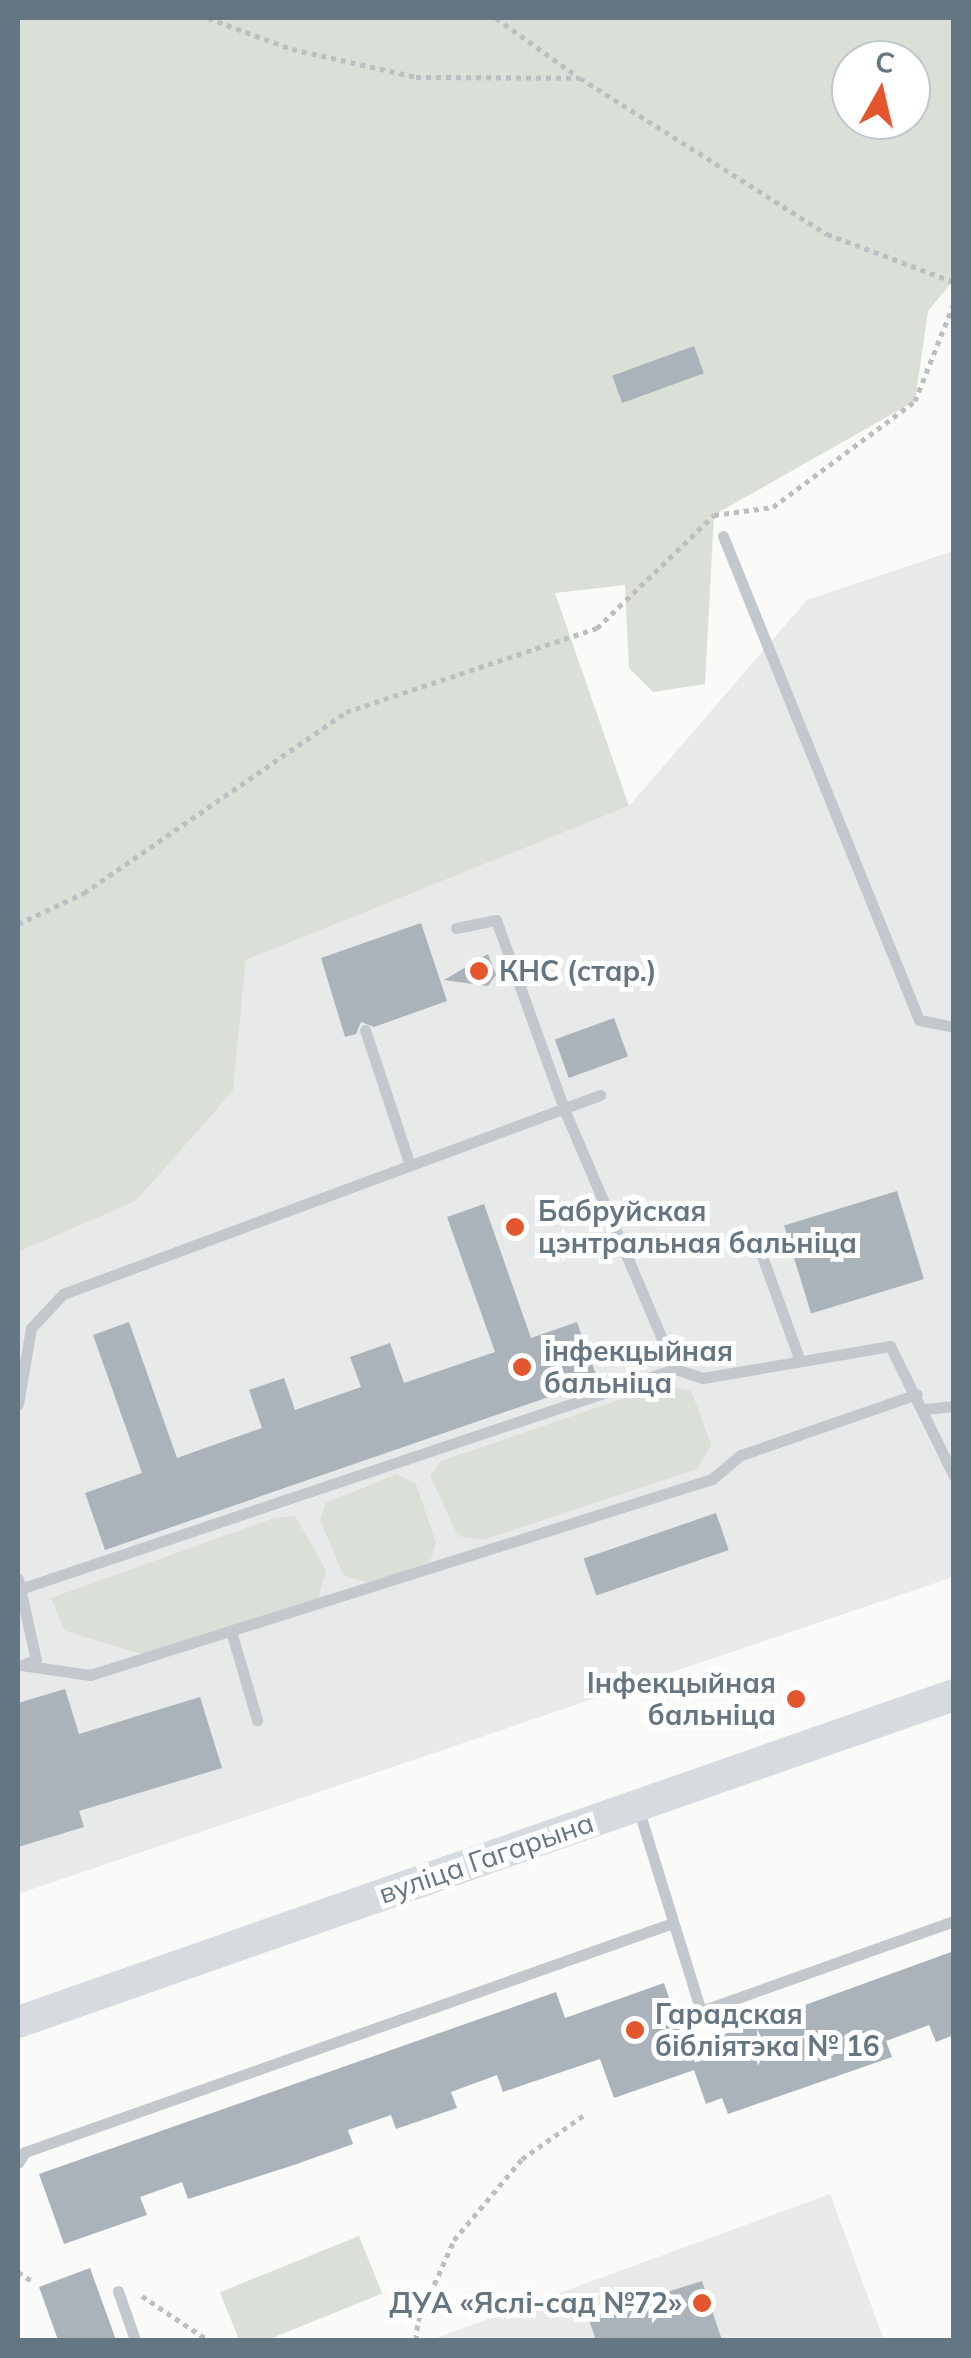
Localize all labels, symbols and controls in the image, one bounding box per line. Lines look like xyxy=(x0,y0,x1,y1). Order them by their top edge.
north arrow xyxy=(831,40,931,140)
text: С xyxy=(873,43,897,80)
place label: КНС (стар.) xyxy=(499,954,657,988)
marker: КНС (стар.) xyxy=(468,960,490,982)
place label: Бабруйская цэнтральная бальніца xyxy=(538,1194,857,1260)
marker: Бабруйская цэнтральная бальніца xyxy=(502,1214,528,1240)
place label: інфекцыйная бальніца xyxy=(544,1334,733,1400)
marker: інфекцыйная бальніца xyxy=(509,1354,535,1380)
place label: Інфекцыйная бальніца xyxy=(587,1666,776,1732)
marker: Інфекцыйная бальніца xyxy=(785,1688,807,1710)
street label: вуліца Гагарына xyxy=(374,1806,598,1910)
place label: Гарадская бібліятэка № 16 xyxy=(655,1997,880,2063)
marker: Гарадская бібліятэка № 16 xyxy=(624,2019,646,2041)
place label: ДУА «Яслі-сад №72» xyxy=(389,2286,682,2320)
marker: ДУА «Яслі-сад №72» xyxy=(691,2292,713,2314)

